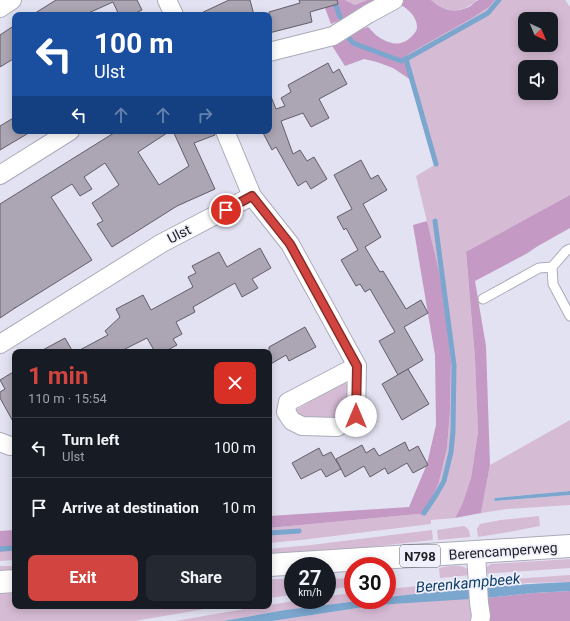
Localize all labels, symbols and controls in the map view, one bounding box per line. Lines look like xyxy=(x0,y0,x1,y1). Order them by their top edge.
north arrow xyxy=(518,12,558,52)
map controls xyxy=(518,12,558,100)
text: 100 m xyxy=(94,27,173,60)
icon: left xyxy=(28,28,80,80)
button: sound xyxy=(518,60,558,100)
text: Ulst xyxy=(94,61,125,82)
icon: left xyxy=(68,104,90,126)
icon: ahead xyxy=(110,104,132,126)
icon: ahead xyxy=(152,104,174,126)
icon: right xyxy=(194,104,216,126)
pin xyxy=(209,193,243,227)
icon: arrive xyxy=(215,199,237,221)
street label: Ulst xyxy=(165,221,194,247)
text: 1 min xyxy=(28,362,88,390)
button: close xyxy=(214,362,256,404)
text: 110 m · 15:54 xyxy=(28,391,107,406)
position arrow xyxy=(335,395,377,437)
text: Turn left xyxy=(62,431,119,449)
icon: left xyxy=(28,437,50,459)
text: 100 m xyxy=(214,439,256,457)
text: Ulst xyxy=(62,449,85,464)
icon: arrive xyxy=(28,497,50,519)
text: Arrive at destination xyxy=(62,499,199,517)
text: 10 m xyxy=(222,499,256,517)
street label: Berencamperweg xyxy=(448,539,558,563)
road number: N798 xyxy=(400,545,440,567)
button: Exit xyxy=(28,555,138,601)
button: Share xyxy=(146,555,256,601)
speed limit sign: 30 xyxy=(344,557,396,609)
text: 27 xyxy=(299,566,321,590)
water label: Berenkampbeek xyxy=(415,569,521,597)
text: km/h xyxy=(298,587,322,598)

